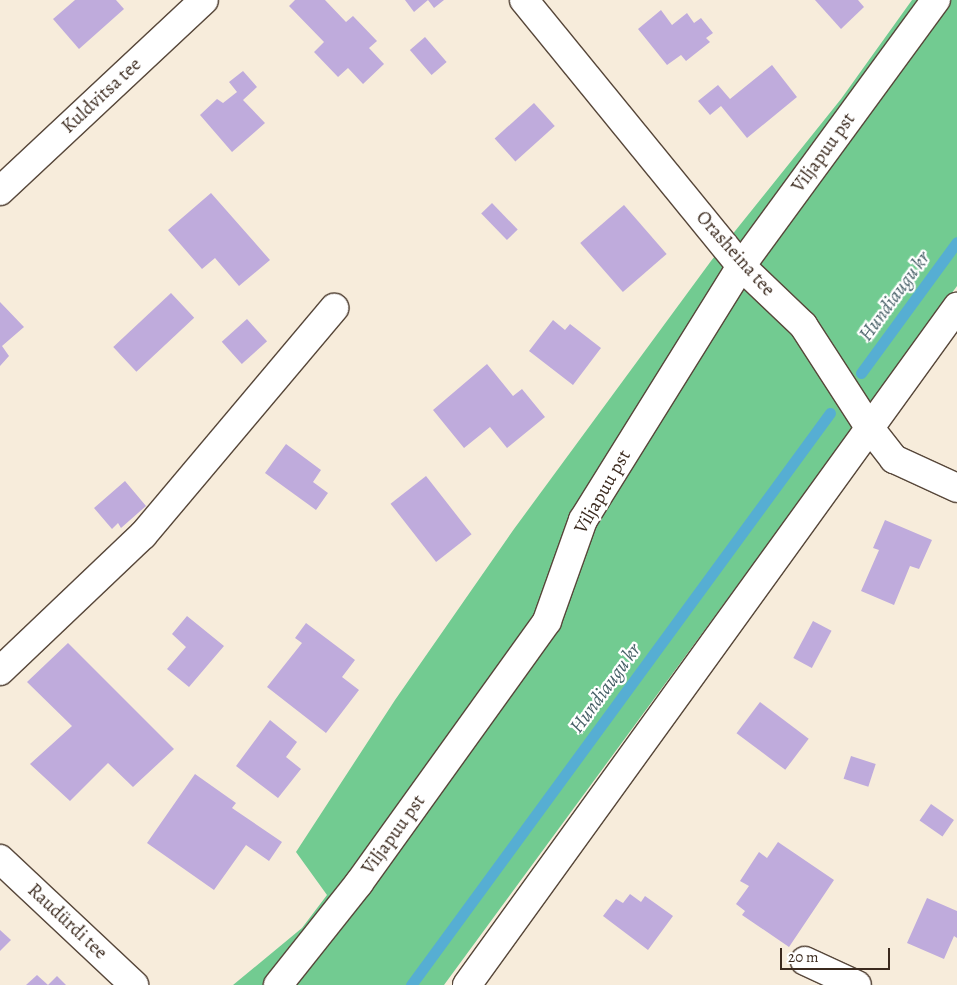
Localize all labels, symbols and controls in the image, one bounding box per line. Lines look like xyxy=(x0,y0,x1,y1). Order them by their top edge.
street label: Kuldvitsa tee xyxy=(58,53,146,139)
street label: Viljapuu pst xyxy=(788,109,860,197)
street label: Orasheina tee xyxy=(691,207,779,301)
water label: Hundiaugu kr xyxy=(853,246,935,346)
street label: Viljapuu pst xyxy=(570,446,636,538)
water label: Hundiaugu kr xyxy=(564,638,646,738)
street label: Viljapuu pst xyxy=(358,791,430,879)
street label: Raudürdi tee xyxy=(22,879,112,965)
scale bar xyxy=(782,938,892,970)
text: 20 m xyxy=(788,947,819,967)

